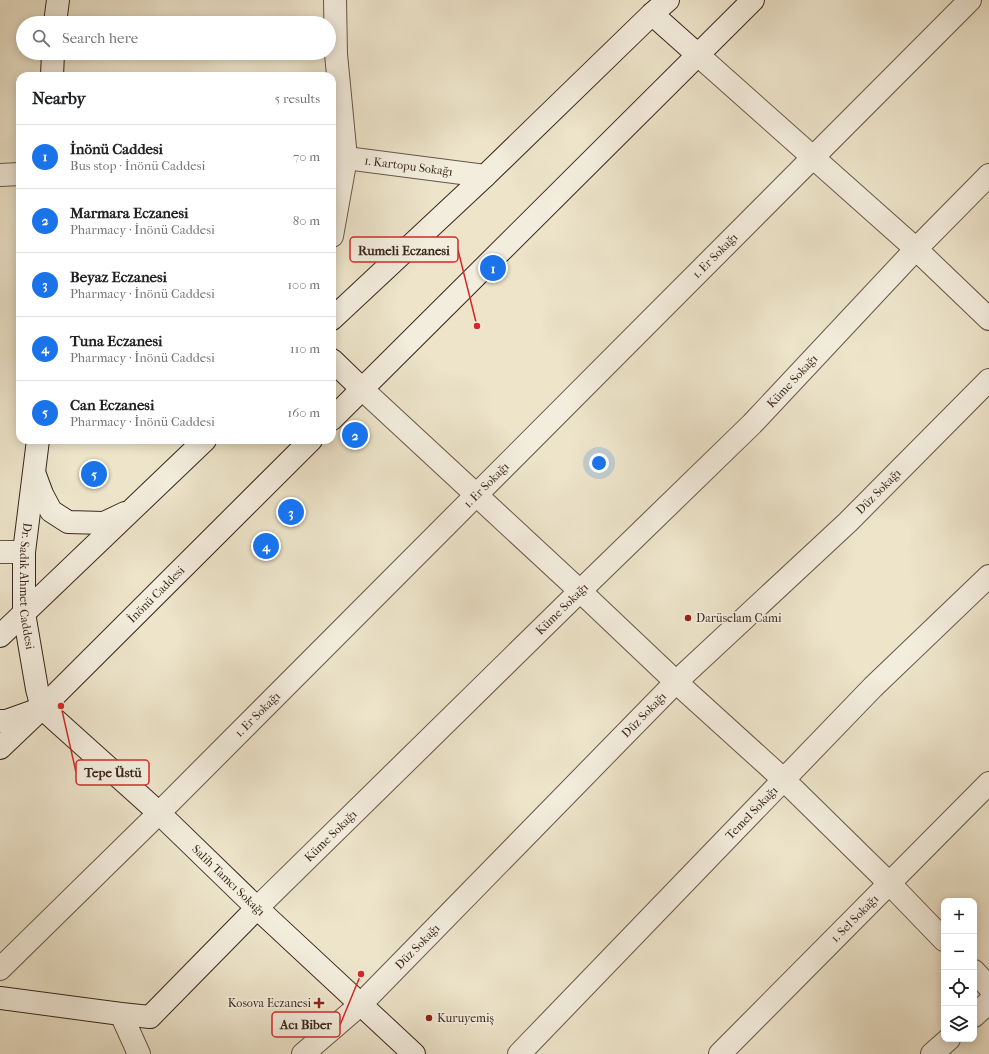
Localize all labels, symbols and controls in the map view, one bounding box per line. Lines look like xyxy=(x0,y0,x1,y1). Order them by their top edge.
search box xyxy=(16,16,336,60)
icon: search xyxy=(30,27,52,49)
text: Search here xyxy=(62,29,138,47)
text: Nearby xyxy=(32,88,86,108)
text: 5 results xyxy=(275,91,320,106)
text: İnönü Caddesi xyxy=(70,140,163,158)
text: 1 xyxy=(43,149,47,164)
text: 70 m xyxy=(293,149,320,164)
street label: 1. Kartopu Sokağı xyxy=(364,153,454,179)
text: Bus stop · İnönü Caddesi xyxy=(70,158,205,173)
text: Marmara Eczanesi xyxy=(70,204,188,222)
text: 2 xyxy=(42,213,48,228)
text: 80 m xyxy=(293,213,320,228)
text: Pharmacy · İnönü Caddesi xyxy=(70,222,215,237)
street label: 1. Er Sokağı xyxy=(690,230,741,281)
callout: Rumeli Eczanesi xyxy=(350,237,458,262)
text: Rumeli Eczanesi xyxy=(358,243,450,258)
pin: 1 xyxy=(480,253,506,283)
text: Beyaz Eczanesi xyxy=(70,268,167,286)
text: 3 xyxy=(42,277,48,292)
text: 100 m xyxy=(287,277,320,292)
text: Pharmacy · İnönü Caddesi xyxy=(70,286,215,301)
text: Tuna Eczanesi xyxy=(70,332,162,350)
text: 4 xyxy=(41,341,49,356)
text: 110 m xyxy=(290,341,320,356)
text: Pharmacy · İnönü Caddesi xyxy=(70,350,215,365)
street label: Küme Sokağı xyxy=(764,351,821,411)
text: Can Eczanesi xyxy=(70,396,154,414)
text: 5 xyxy=(42,405,48,420)
text: 160 m xyxy=(288,405,320,420)
text: Pharmacy · İnönü Caddesi xyxy=(70,414,215,429)
pin: 2 xyxy=(342,420,368,450)
your location xyxy=(589,453,609,473)
pin: 5 xyxy=(81,459,107,489)
street label: 1. Er Sokağı xyxy=(461,459,512,511)
street label: Düz Sokağı xyxy=(853,466,904,517)
pin: 3 xyxy=(278,497,304,527)
street label: Dr. Sadık Ahmet Caddesi xyxy=(16,522,37,651)
pin: 4 xyxy=(253,531,279,561)
street label: İnönü Caddesi xyxy=(124,563,188,626)
street label: Küme Sokağı xyxy=(533,580,591,638)
place label: Darüselam Cami xyxy=(696,611,782,625)
marker: Darüselam Cami xyxy=(683,613,693,623)
street label: 1. Er Sokağı xyxy=(232,689,283,740)
street label: Düz Sokağı xyxy=(619,689,669,740)
callout: Tepe Üstü xyxy=(76,760,149,785)
text: Tepe Üstü xyxy=(83,765,142,781)
street label: Temel Sokağı xyxy=(723,783,781,842)
street label: Küme Sokağı xyxy=(301,807,360,865)
street label: Salih Tamcı Sokağı xyxy=(189,842,268,919)
street label: 1. Sel Sokağı xyxy=(828,892,881,945)
map controls xyxy=(941,898,977,1042)
button: + xyxy=(941,898,977,934)
street label: Düz Sokağı xyxy=(392,921,443,972)
button: − xyxy=(941,934,977,970)
button: locate xyxy=(941,970,977,1006)
place label: Kosova Eczanesi xyxy=(228,996,311,1010)
marker: Kosova Eczanesi xyxy=(314,998,324,1008)
button: layers xyxy=(941,1006,977,1042)
place label: Kuruyemiş xyxy=(437,1011,495,1026)
callout: Acı Biber xyxy=(272,1012,340,1037)
marker: Kuruyemiş xyxy=(424,1013,434,1023)
text: Acı Biber xyxy=(279,1017,332,1032)

